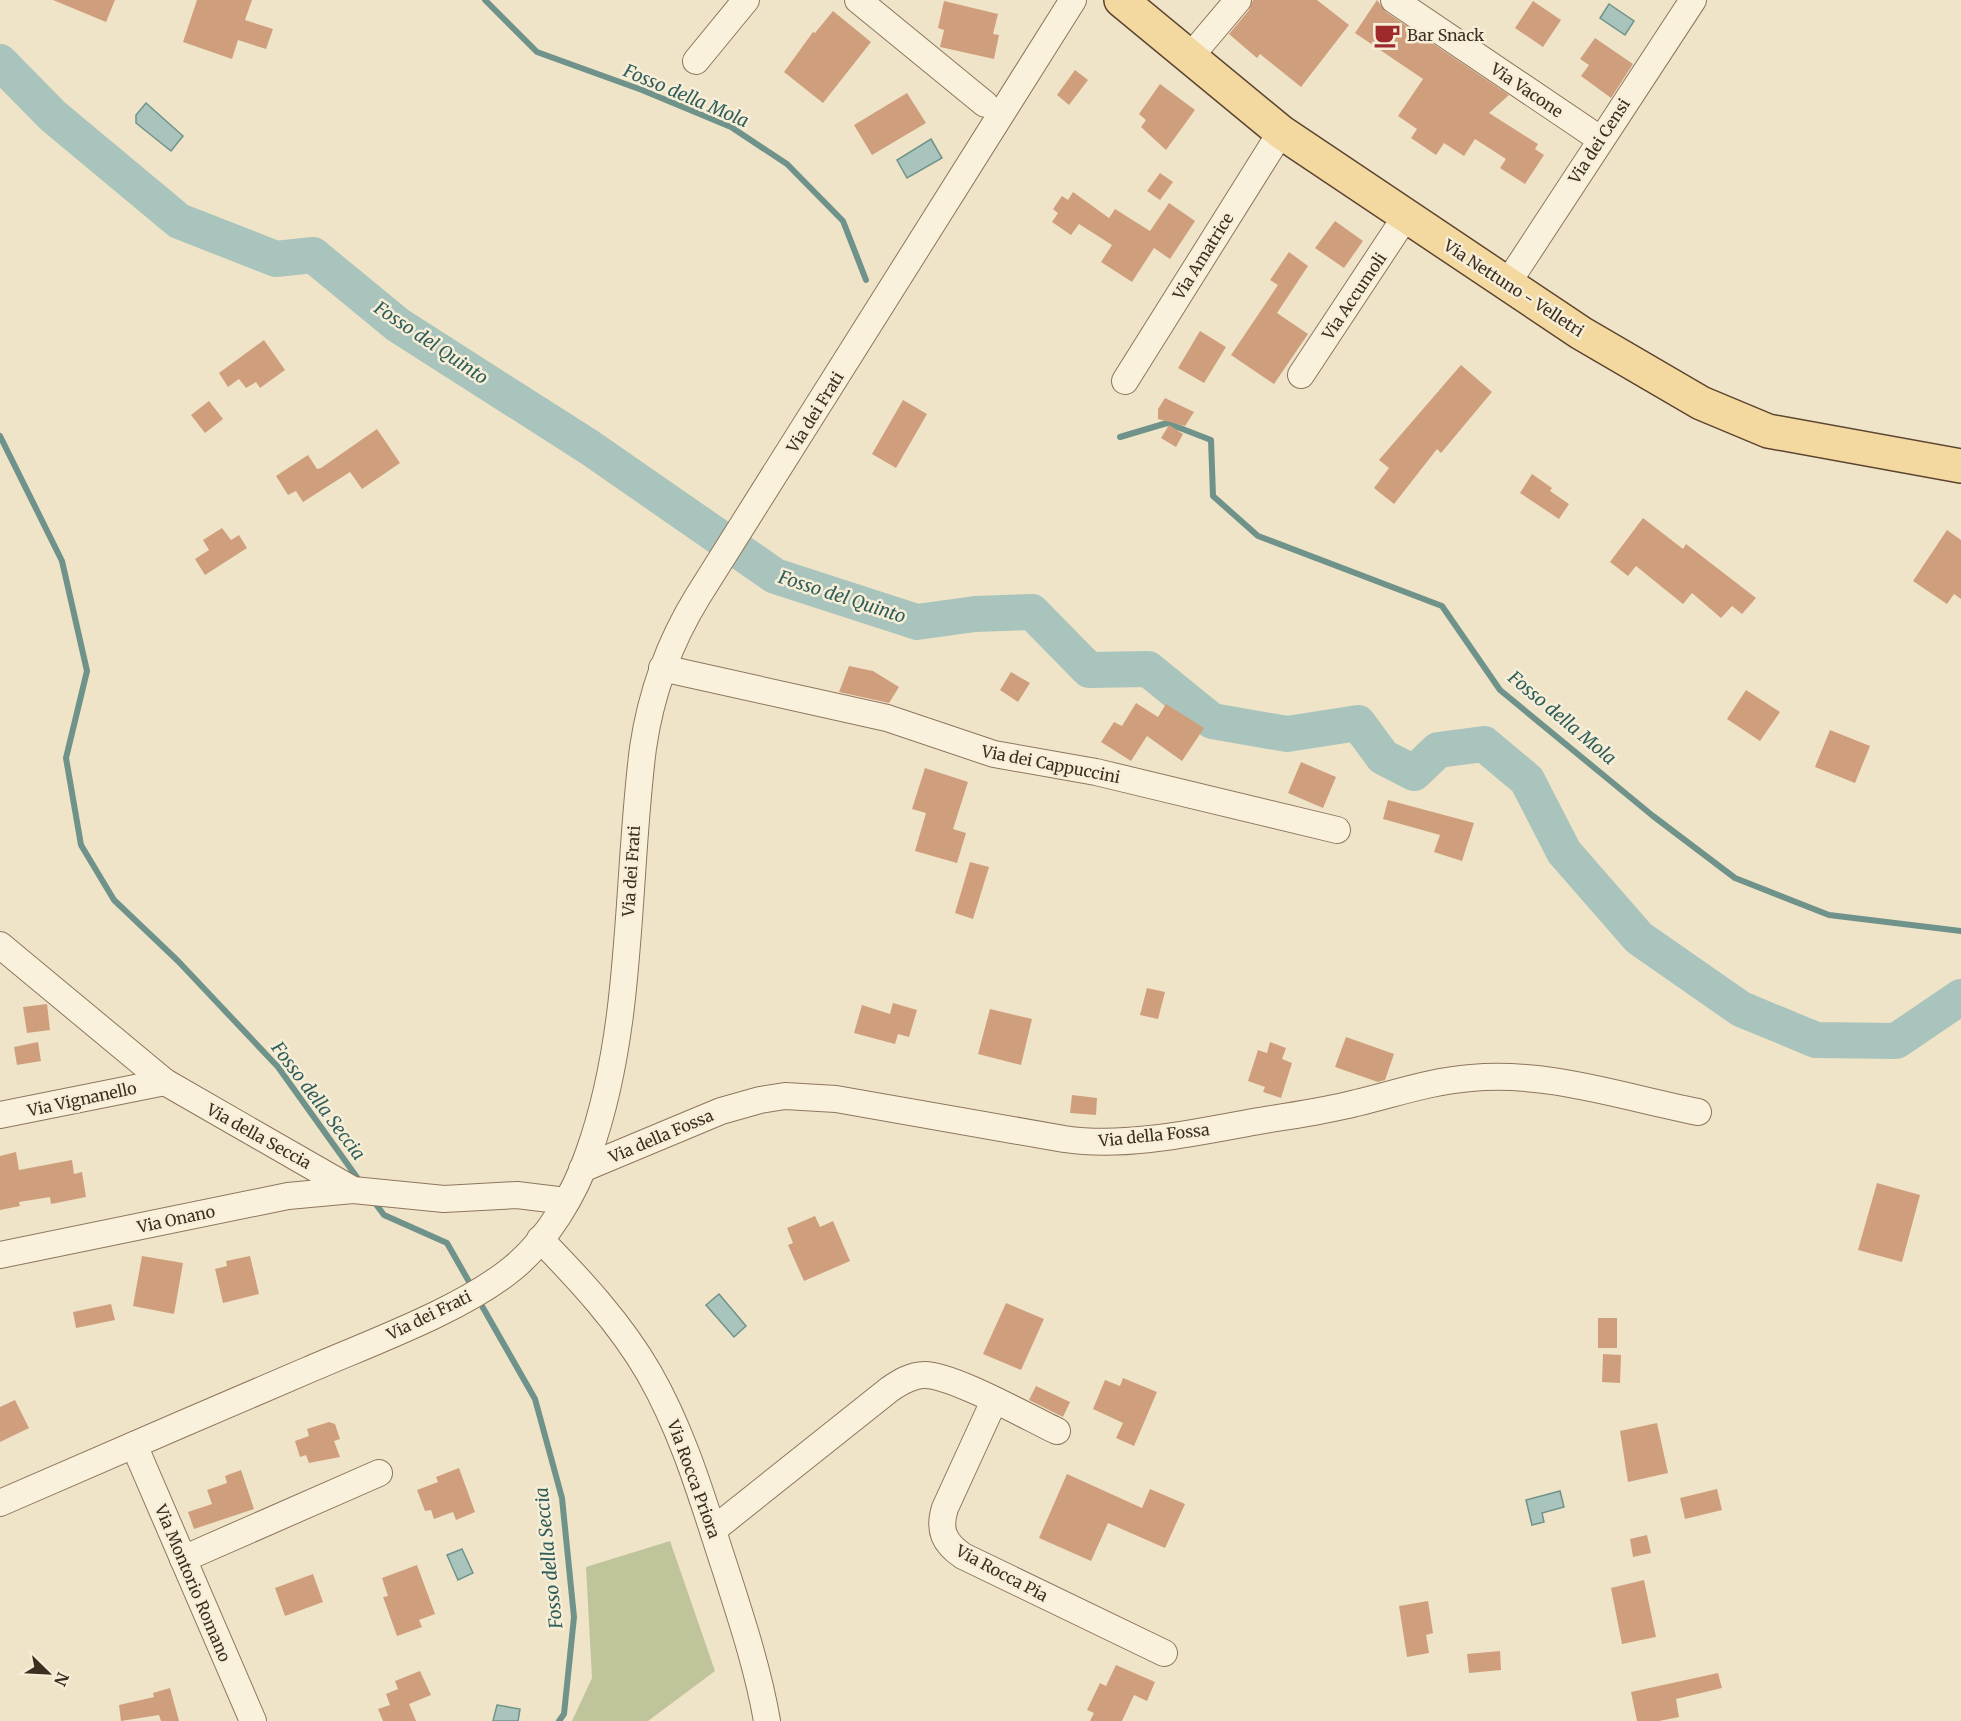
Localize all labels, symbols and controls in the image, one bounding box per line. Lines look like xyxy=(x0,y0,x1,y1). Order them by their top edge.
cafe icon: Bar Snack xyxy=(1372,20,1402,50)
place label: Bar Snack xyxy=(1407,25,1485,45)
water label: Fosso della Mola xyxy=(619,58,752,132)
street label: Via Vacone xyxy=(1486,58,1567,121)
street label: Via dei Censi xyxy=(1564,95,1634,188)
street label: Via Amatrice xyxy=(1168,209,1238,304)
street label: Via Nettuno - Velletri xyxy=(1439,235,1588,341)
street label: Via Accumoli xyxy=(1317,249,1390,344)
water label: Fosso del Quinto xyxy=(369,295,493,389)
street label: Via dei Frati xyxy=(782,368,848,457)
water label: Fosso del Quinto xyxy=(775,565,909,628)
water label: Fosso della Mola xyxy=(1503,665,1621,769)
street label: Via dei Cappuccini xyxy=(979,741,1122,787)
street label: Via dei Frati xyxy=(618,825,644,918)
water label: Fosso della Seccia xyxy=(266,1036,370,1164)
street label: Via Vignanello xyxy=(25,1078,138,1121)
street label: Via della Seccia xyxy=(202,1099,315,1173)
street label: Via della Fossa xyxy=(605,1105,717,1167)
street label: Via della Fossa xyxy=(1097,1119,1211,1151)
street label: Via Onano xyxy=(134,1201,217,1237)
street label: Via dei Frati xyxy=(383,1286,475,1344)
street label: Via Rocca Priora xyxy=(663,1416,725,1541)
water label: Fosso della Seccia xyxy=(530,1486,567,1631)
street label: Via Montorio Romano xyxy=(150,1500,235,1665)
street label: Via Rocca Pia xyxy=(952,1540,1052,1606)
north arrow xyxy=(18,1643,78,1703)
text: N xyxy=(50,1669,73,1689)

